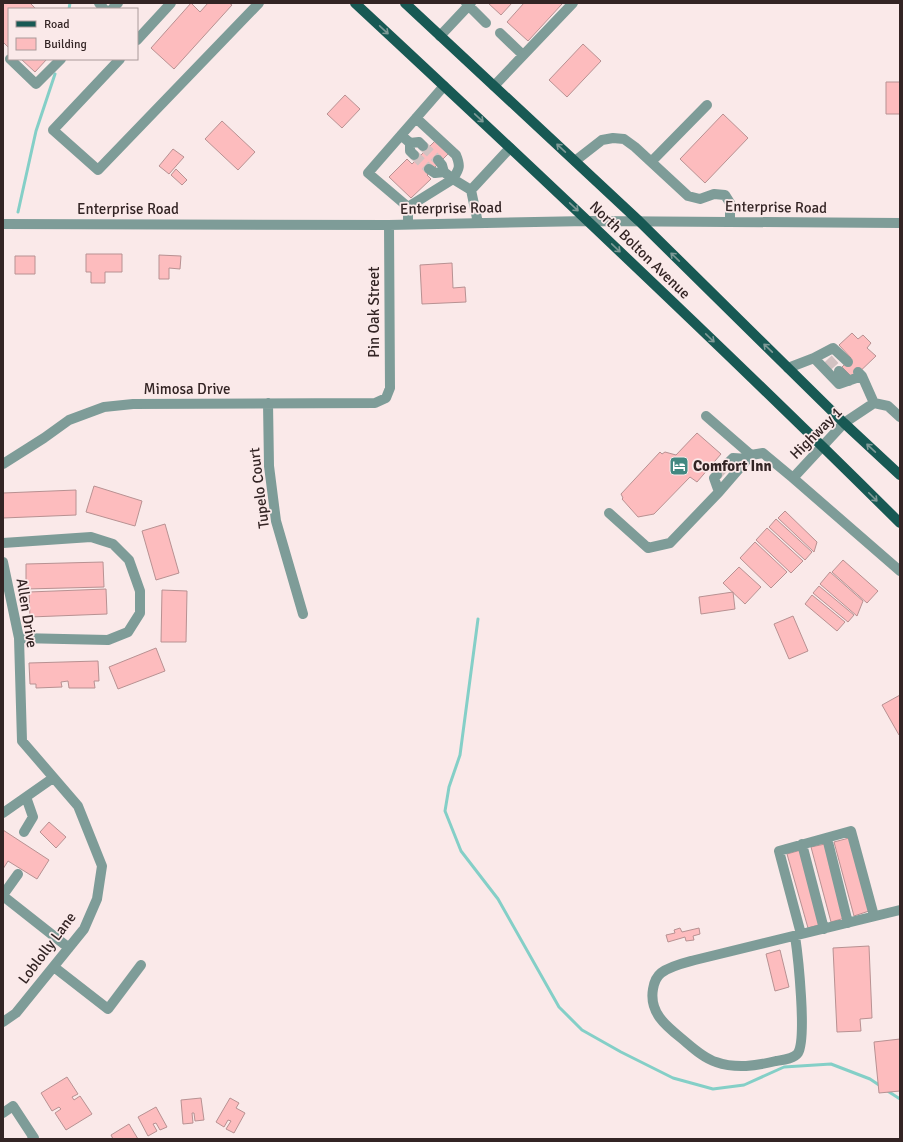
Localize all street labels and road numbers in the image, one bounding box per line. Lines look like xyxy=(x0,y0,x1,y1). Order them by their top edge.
street label: North Bolton Avenue xyxy=(586,197,694,303)
street label: Enterprise Road xyxy=(725,197,827,217)
street label: Enterprise Road xyxy=(400,198,502,218)
street label: Enterprise Road xyxy=(77,200,179,218)
street label: Pin Oak Street xyxy=(365,266,383,358)
street label: Mimosa Drive xyxy=(144,380,230,398)
street label: Highway 1 xyxy=(786,403,846,463)
street label: Tupelo Court xyxy=(245,447,273,529)
street label: Allen Drive xyxy=(13,577,41,649)
street label: Loblolly Lane xyxy=(14,909,80,987)

